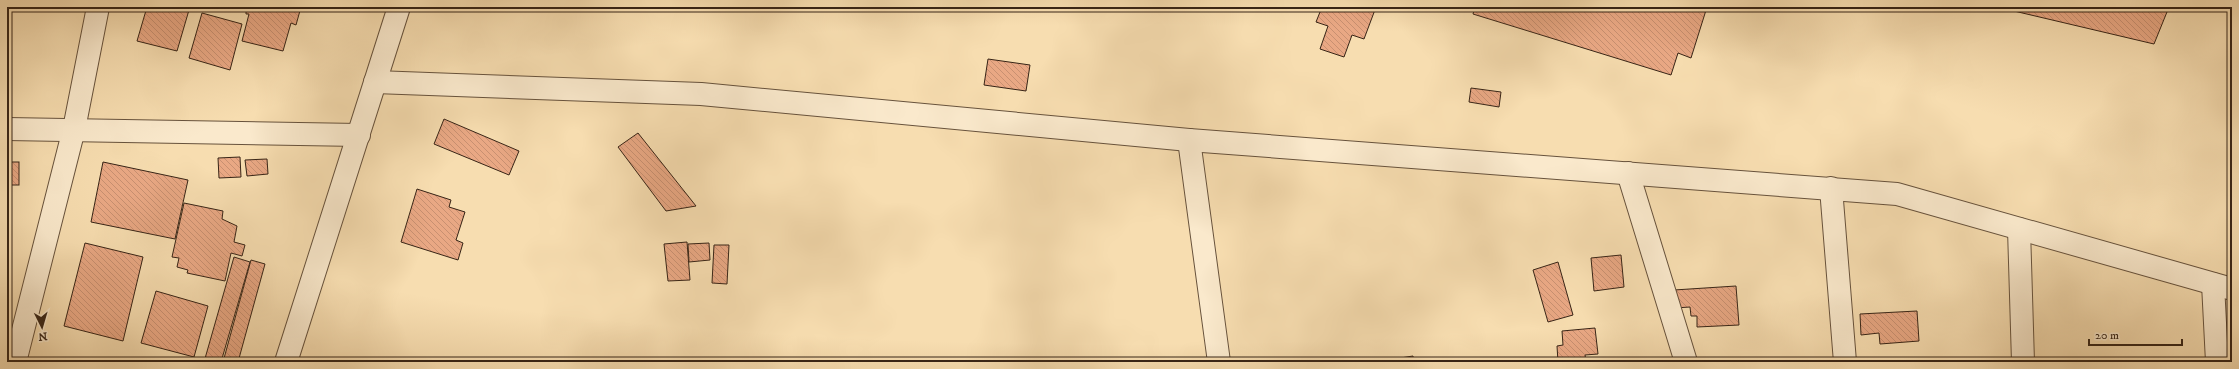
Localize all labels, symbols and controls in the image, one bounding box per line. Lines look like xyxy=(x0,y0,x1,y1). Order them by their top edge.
north arrow xyxy=(22,307,62,347)
scale bar xyxy=(2089,321,2182,347)
text: 20 m xyxy=(2095,328,2119,343)
text: N xyxy=(38,329,48,343)

